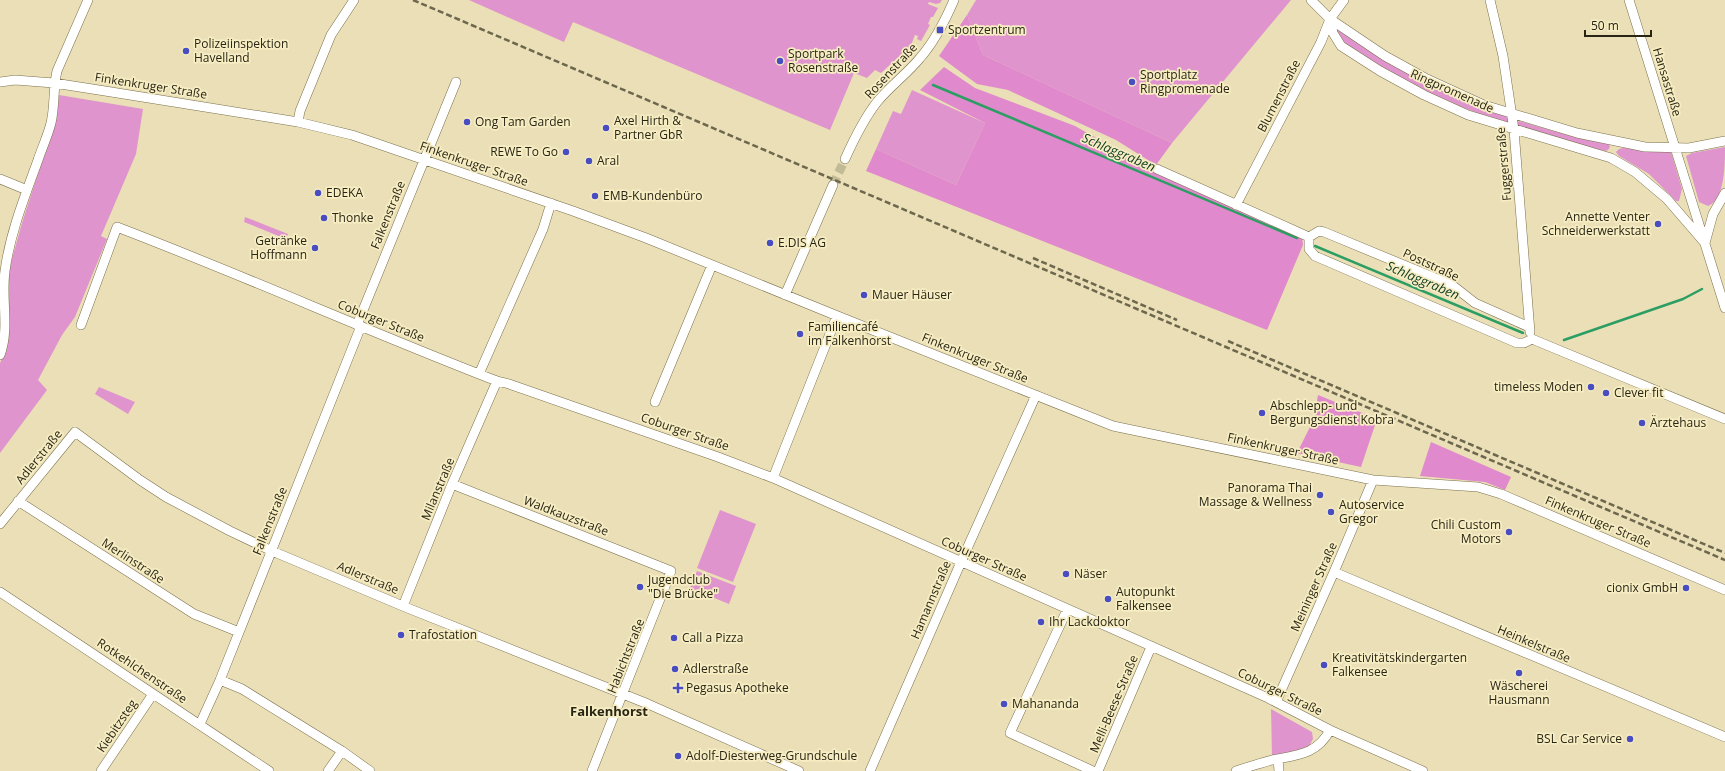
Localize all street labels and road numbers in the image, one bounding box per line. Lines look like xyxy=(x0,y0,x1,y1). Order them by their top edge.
street label: Rosenstraße xyxy=(860,39,921,102)
street label: Hansastraße xyxy=(1649,45,1686,119)
street label: Blumenstraße xyxy=(1253,56,1304,135)
street label: Ringpromenade xyxy=(1408,65,1497,117)
street label: Finkenkruger Straße xyxy=(94,68,209,103)
street label: Fuggerstraße xyxy=(1492,126,1515,202)
street label: Finkenkruger Straße xyxy=(418,137,531,190)
street label: Falkenstraße xyxy=(366,178,409,251)
street label: Poststraße xyxy=(1400,244,1462,285)
street label: Coburger Straße xyxy=(335,295,427,346)
street label: Finkenkruger Straße xyxy=(919,328,1031,387)
street label: Coburger Straße xyxy=(639,408,732,455)
street label: Adlerstraße xyxy=(11,426,66,487)
street label: Finkenkruger Straße xyxy=(1226,428,1341,469)
street label: Milanstraße xyxy=(417,455,458,523)
street label: Falkenstraße xyxy=(248,484,291,557)
street label: Waldkauzstraße xyxy=(521,491,611,540)
street label: Finkenkruger Straße xyxy=(1543,492,1654,552)
street label: Coburger Straße xyxy=(939,532,1030,585)
street label: Merlinstraße xyxy=(99,534,168,587)
street label: Meininger Straße xyxy=(1286,539,1341,634)
street label: Adlerstraße xyxy=(335,557,402,598)
street label: Hamannstraße xyxy=(906,558,955,642)
street label: Habichtstraße xyxy=(603,616,648,696)
street label: Heinkelstraße xyxy=(1495,621,1574,667)
street label: Rotkehlchenstraße xyxy=(94,634,191,707)
street label: Melli-Beese-Straße xyxy=(1085,652,1142,755)
street label: Coburger Straße xyxy=(1235,664,1326,720)
street label: Kiebitzsteg xyxy=(93,695,141,756)

